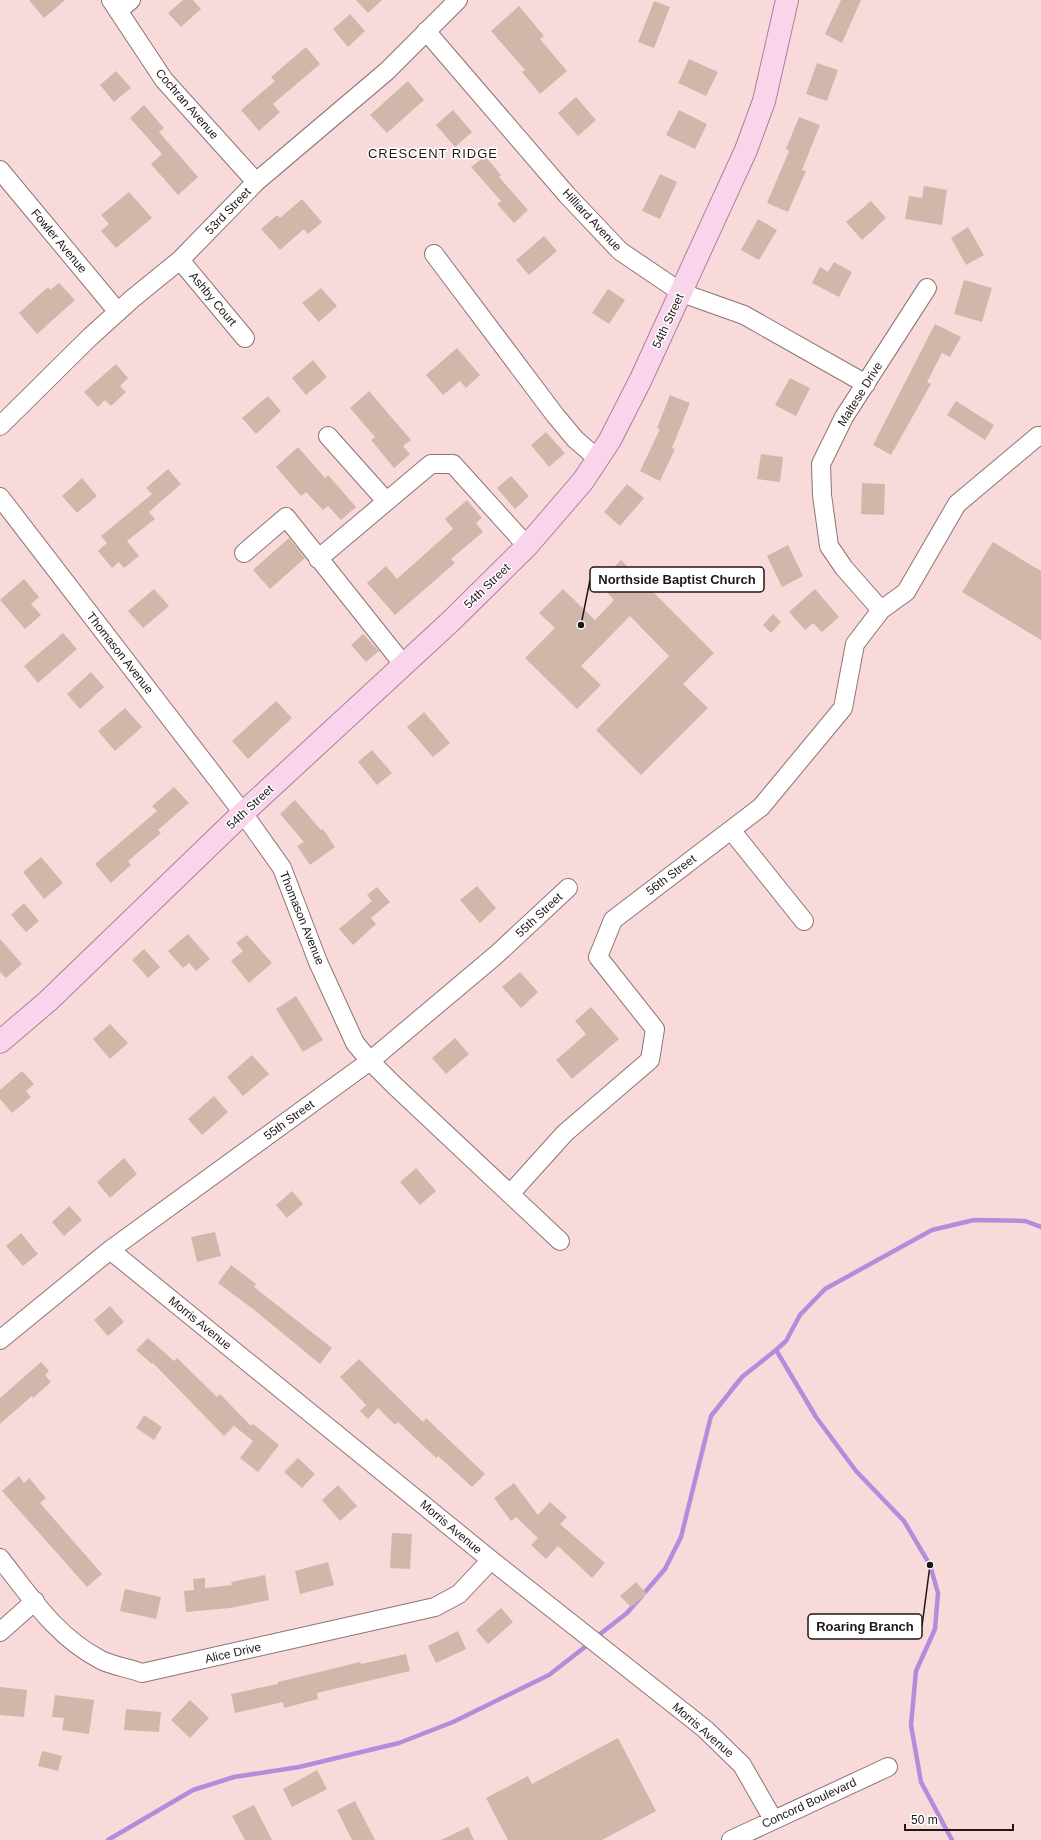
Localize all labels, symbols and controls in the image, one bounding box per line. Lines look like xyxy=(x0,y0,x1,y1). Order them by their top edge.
street label: Cochran Avenue xyxy=(153,66,222,142)
district label: CRESCENT RIDGE xyxy=(368,146,498,161)
street label: 53rd Street xyxy=(202,184,254,237)
street label: Hilliard Avenue xyxy=(560,186,625,254)
street label: Fowler Avenue xyxy=(28,206,90,276)
street label: Ashby Court xyxy=(186,269,240,329)
street label: 54th Street xyxy=(649,291,687,351)
street label: Maltese Drive xyxy=(835,359,886,429)
street label: 54th Street xyxy=(461,560,513,611)
callout: Northside Baptist Church xyxy=(590,567,764,592)
text: Northside Baptist Church xyxy=(598,572,756,587)
street label: Thomason Avenue xyxy=(84,609,156,697)
street label: 54th Street xyxy=(224,781,277,832)
street label: 56th Street xyxy=(643,851,699,898)
street label: Thomason Avenue xyxy=(277,869,327,967)
street label: 55th Street xyxy=(513,889,566,940)
street label: 55th Street xyxy=(261,1097,317,1143)
street label: Morris Avenue xyxy=(166,1293,234,1353)
street label: Morris Avenue xyxy=(417,1497,485,1557)
callout: Roaring Branch xyxy=(808,1614,922,1639)
text: Roaring Branch xyxy=(816,1619,914,1634)
street label: Alice Drive xyxy=(203,1640,263,1666)
street label: Morris Avenue xyxy=(670,1700,737,1761)
street label: Concord Boulevard xyxy=(759,1775,859,1831)
scale bar xyxy=(905,1806,1013,1832)
text: 50 m xyxy=(911,1813,938,1827)

